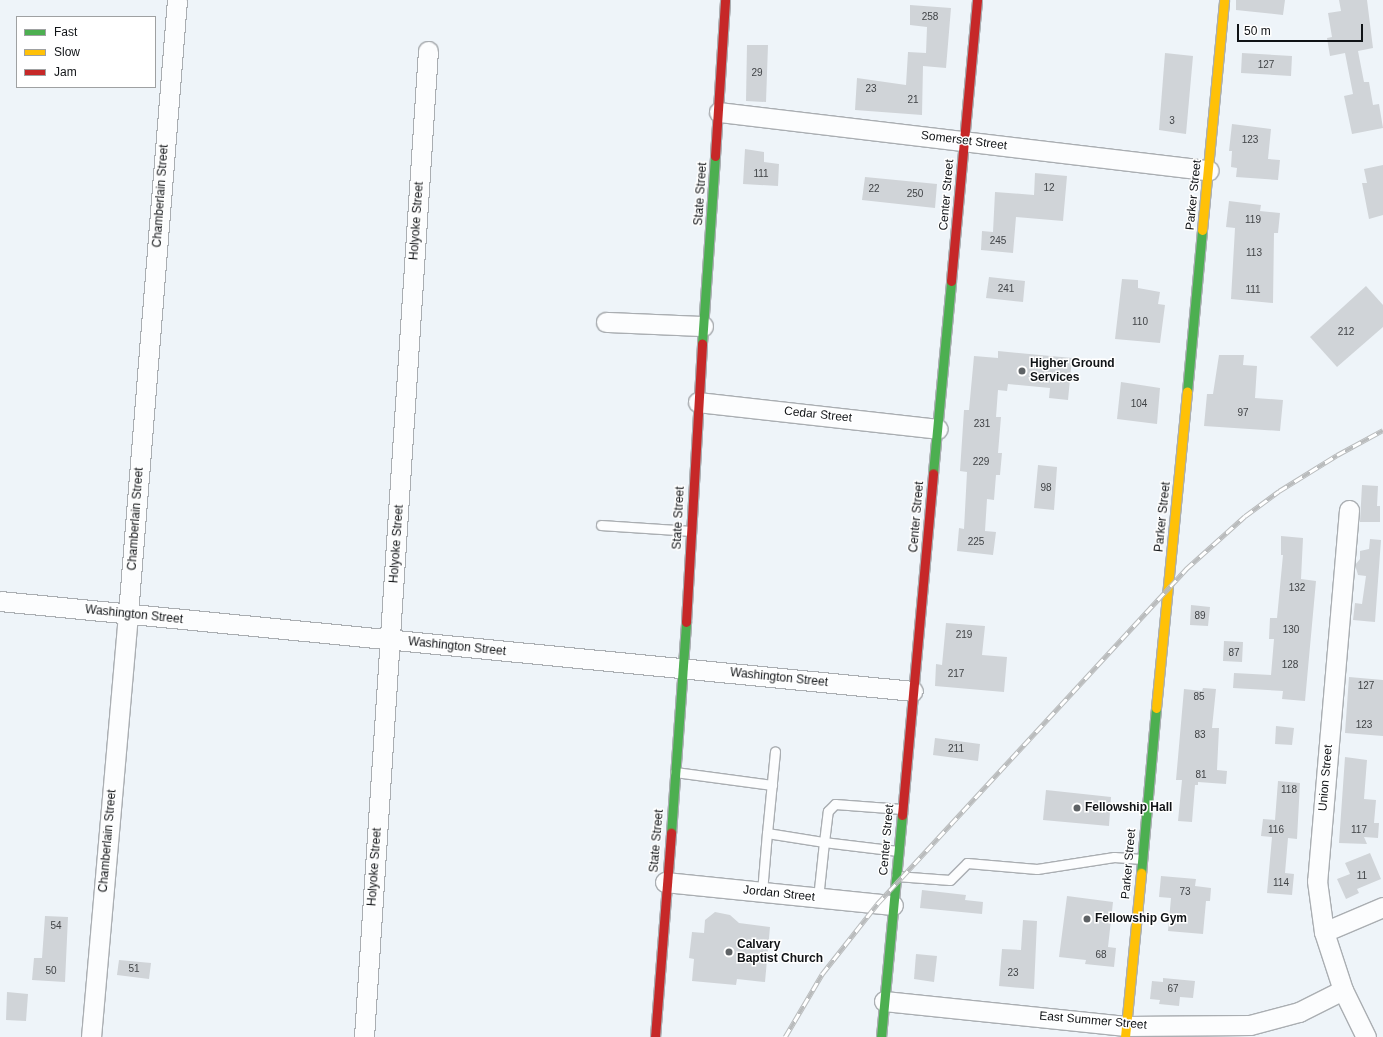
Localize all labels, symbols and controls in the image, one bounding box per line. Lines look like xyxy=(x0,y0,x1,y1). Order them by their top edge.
house number: 258 xyxy=(922,11,938,23)
legend xyxy=(16,16,156,88)
scale bar xyxy=(1239,16,1365,42)
text: 50 m xyxy=(1244,24,1271,38)
text: Fast xyxy=(54,25,77,39)
text: Slow xyxy=(54,45,80,59)
house number: 127 xyxy=(1258,59,1274,71)
text: Jam xyxy=(54,65,77,79)
house number: 29 xyxy=(751,67,763,79)
house number: 23 xyxy=(865,83,877,95)
house number: 21 xyxy=(907,94,919,106)
house number: 3 xyxy=(1169,115,1175,127)
street label: Somerset Street xyxy=(920,129,1008,153)
house number: 123 xyxy=(1242,134,1258,146)
street label: Chamberlain Street xyxy=(150,144,172,248)
street label: Center Street xyxy=(937,159,957,231)
street label: Parker Street xyxy=(1183,159,1205,231)
street label: State Street xyxy=(692,162,710,226)
house number: 111 xyxy=(753,168,769,180)
street label: Holyoke Street xyxy=(407,181,427,261)
house number: 12 xyxy=(1043,182,1055,194)
house number: 22 xyxy=(868,183,880,195)
house number: 250 xyxy=(907,188,923,200)
house number: 119 xyxy=(1245,214,1261,226)
house number: 245 xyxy=(990,235,1006,247)
house number: 113 xyxy=(1246,247,1262,259)
house number: 241 xyxy=(998,283,1014,295)
house number: 111 xyxy=(1245,284,1261,296)
house number: 110 xyxy=(1132,316,1148,328)
house number: 212 xyxy=(1338,326,1354,338)
place label: Higher Ground Services xyxy=(1030,357,1115,385)
marker: Higher Ground Services xyxy=(1017,366,1027,376)
house number: 104 xyxy=(1131,398,1147,410)
street label: Cedar Street xyxy=(783,404,853,426)
house number: 97 xyxy=(1237,407,1249,419)
house number: 231 xyxy=(974,418,990,430)
house number: 229 xyxy=(973,456,989,468)
street label: Chamberlain Street xyxy=(125,467,147,571)
street label: Center Street xyxy=(907,481,927,553)
street label: Parker Street xyxy=(1152,481,1174,553)
house number: 98 xyxy=(1040,482,1052,494)
street label: State Street xyxy=(670,486,688,550)
street label: Holyoke Street xyxy=(387,504,407,584)
house number: 225 xyxy=(968,536,984,548)
house number: 132 xyxy=(1289,582,1305,594)
street label: Washington Street xyxy=(84,603,184,627)
house number: 89 xyxy=(1194,610,1206,622)
house number: 130 xyxy=(1283,624,1299,636)
house number: 219 xyxy=(956,629,972,641)
street label: Washington Street xyxy=(407,635,507,659)
house number: 87 xyxy=(1228,647,1240,659)
house number: 128 xyxy=(1282,659,1298,671)
street label: Washington Street xyxy=(729,666,829,690)
house number: 217 xyxy=(948,668,964,680)
house number: 127 xyxy=(1358,680,1374,692)
house number: 85 xyxy=(1193,691,1205,703)
house number: 123 xyxy=(1356,719,1372,731)
house number: 83 xyxy=(1194,729,1206,741)
house number: 211 xyxy=(948,743,964,755)
street label: Union Street xyxy=(1316,744,1336,812)
house number: 81 xyxy=(1195,769,1207,781)
house number: 118 xyxy=(1281,784,1297,796)
street label: Chamberlain Street xyxy=(96,789,120,893)
place label: Fellowship Hall xyxy=(1085,801,1172,815)
marker: Fellowship Hall xyxy=(1072,803,1082,813)
street label: Center Street xyxy=(877,804,897,876)
street label: State Street xyxy=(647,809,667,873)
house number: 116 xyxy=(1268,824,1284,836)
house number: 117 xyxy=(1351,824,1367,836)
street label: Holyoke Street xyxy=(365,827,385,907)
street label: Parker Street xyxy=(1119,828,1139,900)
house number: 11 xyxy=(1357,870,1367,882)
house number: 114 xyxy=(1273,877,1289,889)
street label: Jordan Street xyxy=(742,883,816,905)
house number: 73 xyxy=(1179,886,1191,898)
place label: Fellowship Gym xyxy=(1095,912,1187,926)
marker: Fellowship Gym xyxy=(1082,914,1092,924)
house number: 54 xyxy=(50,920,62,932)
place label: Calvary Baptist Church xyxy=(737,938,823,966)
marker: Calvary Baptist Church xyxy=(724,947,734,957)
house number: 68 xyxy=(1095,949,1107,961)
house number: 51 xyxy=(128,963,140,975)
house number: 50 xyxy=(45,965,57,977)
house number: 23 xyxy=(1007,967,1019,979)
house number: 67 xyxy=(1167,983,1179,995)
street label: East Summer Street xyxy=(1039,1009,1147,1033)

